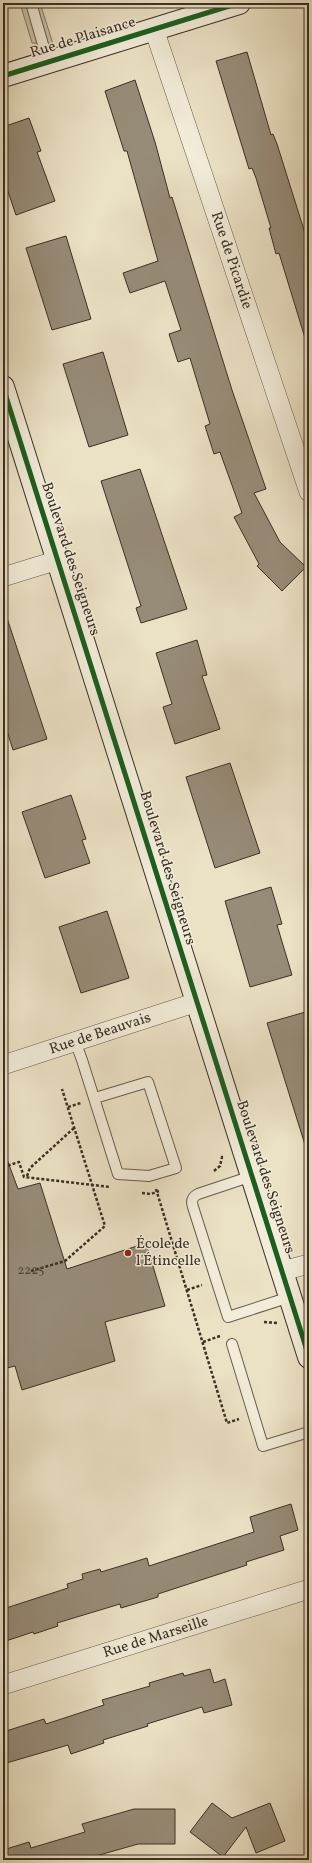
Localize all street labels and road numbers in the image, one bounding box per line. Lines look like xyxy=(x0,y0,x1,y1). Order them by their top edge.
street label: Rue de Plaisance xyxy=(28,12,138,64)
street label: Rue de Picardie xyxy=(205,209,257,312)
street label: Boulevard des Seigneurs xyxy=(35,480,105,638)
street label: Boulevard des Seigneurs xyxy=(134,788,200,948)
street label: Rue de Beauvais xyxy=(46,1007,154,1060)
street label: Boulevard des Seigneurs xyxy=(230,1098,300,1256)
street label: Rue de Marseille xyxy=(100,1611,211,1664)

